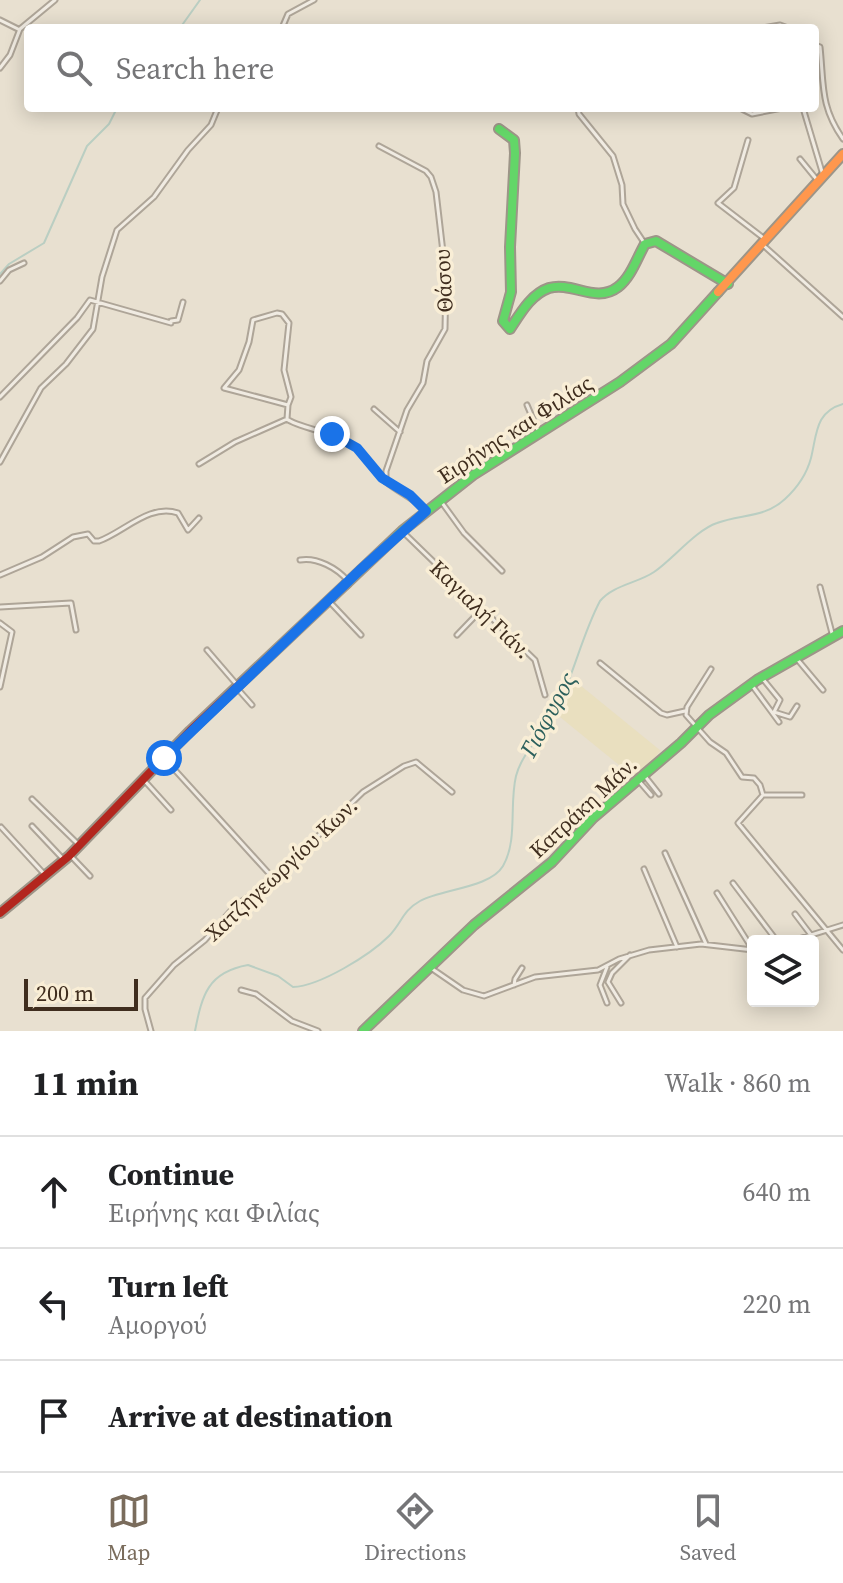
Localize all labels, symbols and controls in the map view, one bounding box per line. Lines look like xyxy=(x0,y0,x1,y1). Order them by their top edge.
search box xyxy=(24,24,819,112)
icon: search xyxy=(52,46,96,90)
text: Search here xyxy=(116,48,274,89)
street label: Θάσου xyxy=(426,248,460,314)
street label: Ειρήνης και Φιλίας xyxy=(432,368,598,490)
route end xyxy=(314,416,350,452)
street label: Καγιαλή Γιάν. xyxy=(424,553,538,665)
water label: Γιόφυρος xyxy=(511,666,584,764)
route start xyxy=(146,740,182,776)
street label: Κατράκη Μάν. xyxy=(523,749,643,865)
street label: Χατζηγεωργίου Κων. xyxy=(198,790,364,948)
map controls xyxy=(747,935,819,1007)
button: layers xyxy=(747,935,819,1007)
scale bar xyxy=(24,975,138,1011)
text: 200 m xyxy=(36,978,94,1008)
text: 11 min xyxy=(32,1060,139,1106)
text: Walk · 860 m xyxy=(664,1065,811,1101)
text: Continue xyxy=(108,1154,234,1195)
icon: ahead xyxy=(32,1170,76,1214)
text: 640 m xyxy=(743,1174,811,1210)
text: Ειρήνης και Φιλίας xyxy=(108,1195,320,1231)
text: Turn left xyxy=(108,1266,228,1307)
icon: left xyxy=(32,1282,76,1326)
text: 220 m xyxy=(743,1286,811,1322)
text: Αμοργού xyxy=(108,1307,207,1343)
icon: arrive xyxy=(32,1394,76,1438)
text: Arrive at destination xyxy=(108,1396,393,1437)
tab: Map xyxy=(107,1489,151,1567)
tab: Directions xyxy=(364,1489,466,1567)
tab: Saved xyxy=(680,1489,736,1567)

